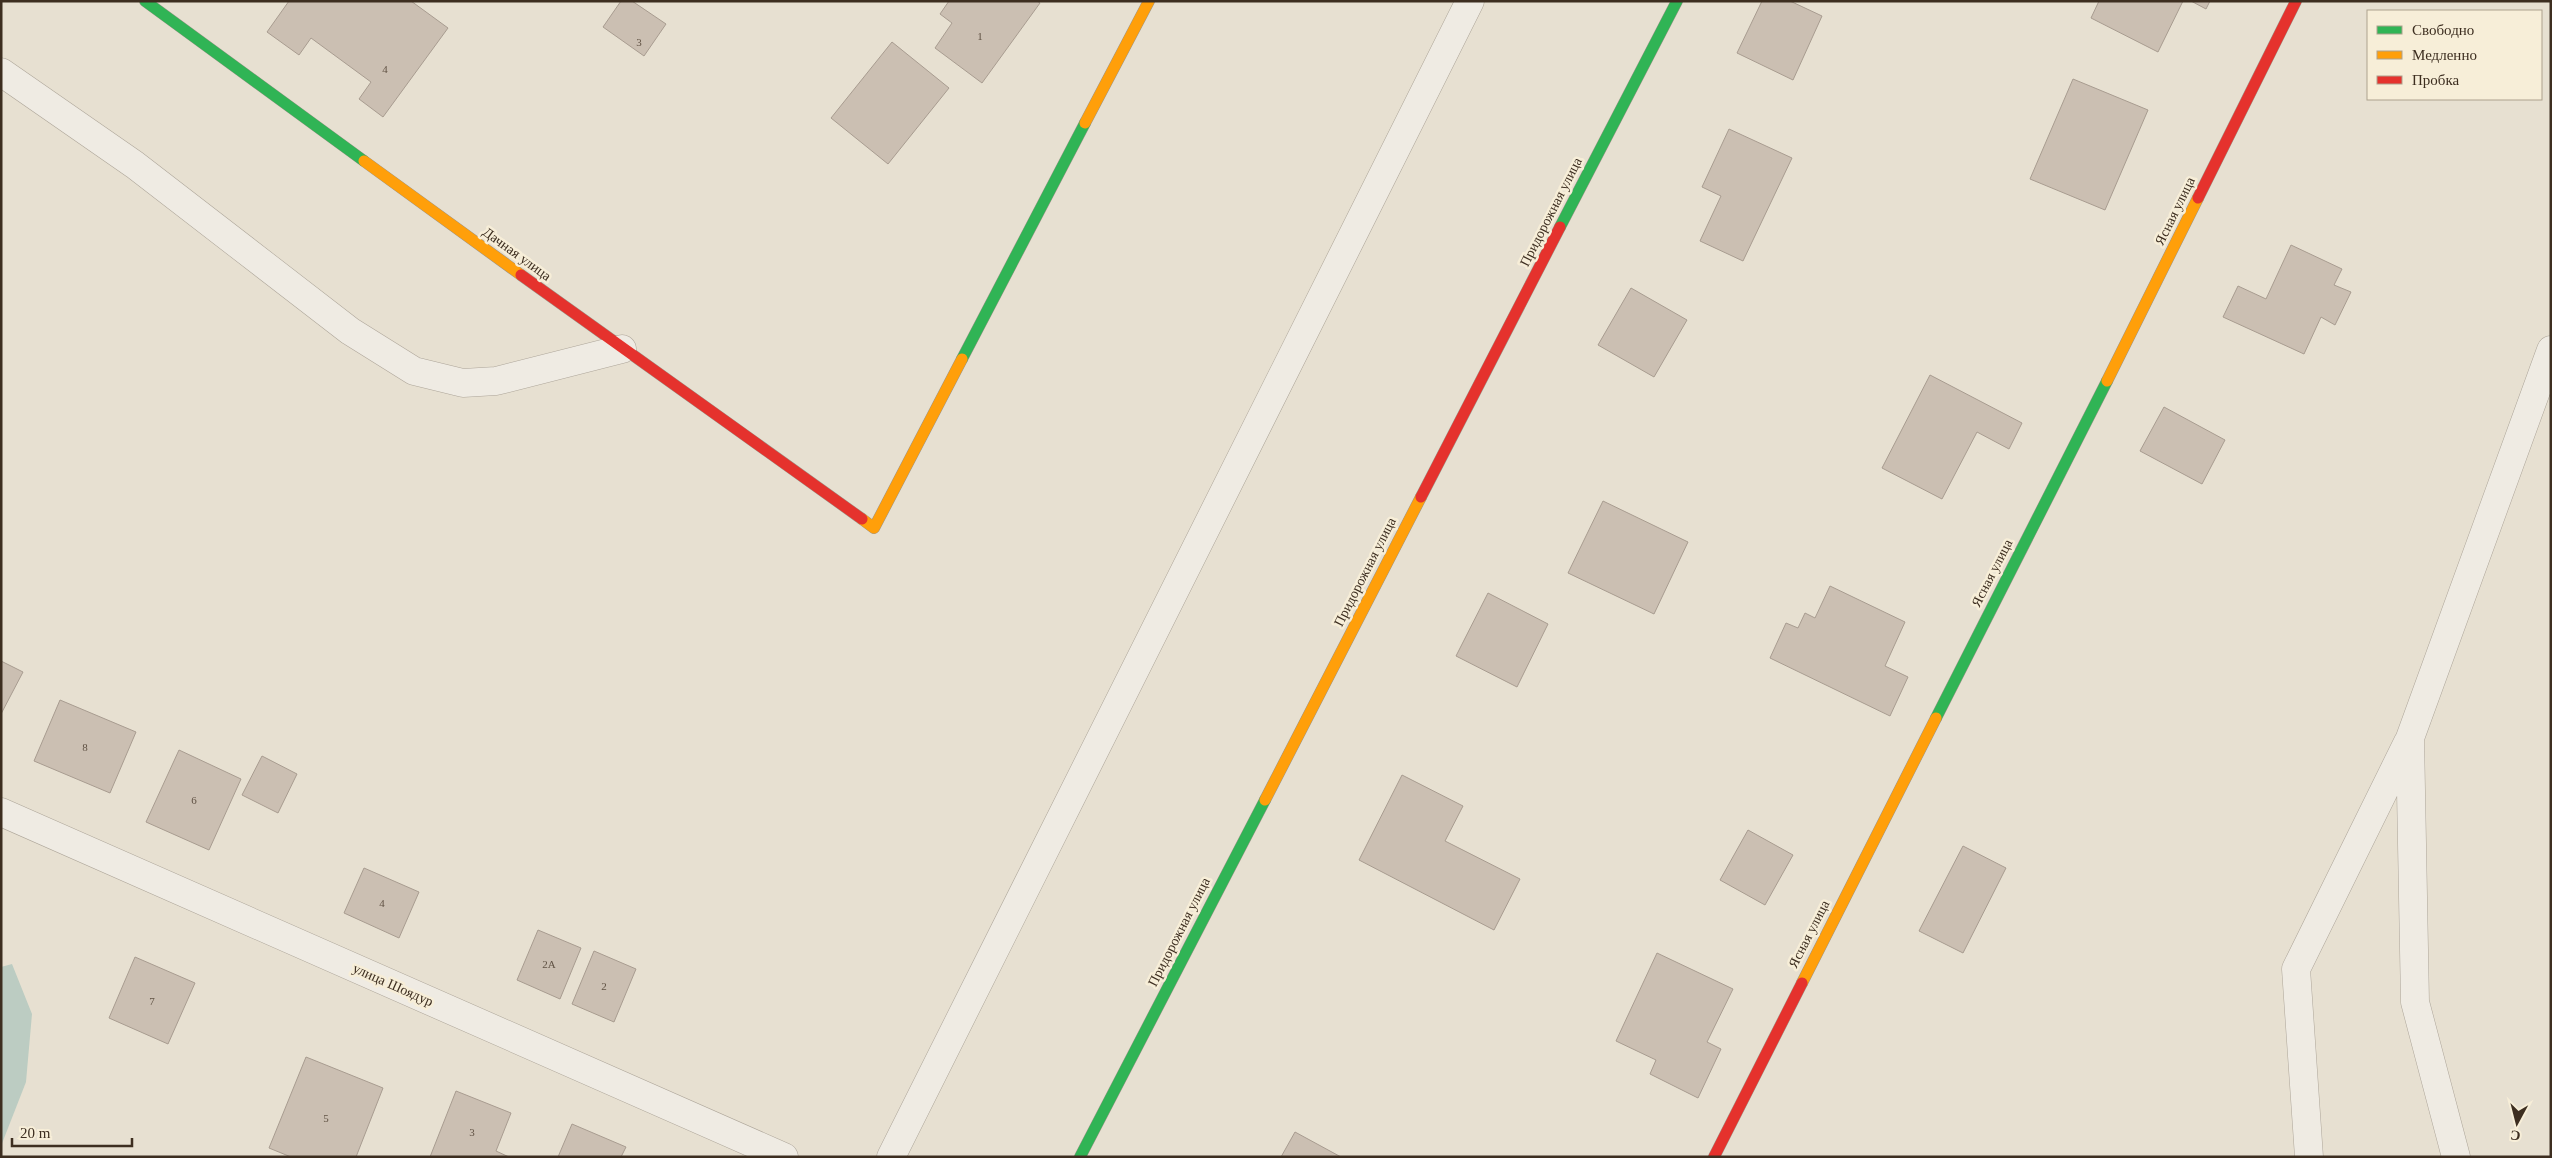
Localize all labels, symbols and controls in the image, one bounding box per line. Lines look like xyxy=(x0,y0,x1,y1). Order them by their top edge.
legend xyxy=(2367,10,2542,100)
text: Свободно xyxy=(2412,22,2474,38)
house number: 1 xyxy=(977,30,983,42)
house number: 3 xyxy=(636,36,642,48)
text: Медленно xyxy=(2412,47,2477,63)
house number: 4 xyxy=(382,63,388,75)
text: Пробка xyxy=(2412,72,2460,88)
street label: Придорожная улица xyxy=(1517,154,1585,269)
street label: Ясная улица xyxy=(2152,174,2198,247)
street label: Дачная улица xyxy=(480,224,555,284)
street label: Придорожная улица xyxy=(1331,514,1399,629)
street label: Ясная улица xyxy=(1969,536,2016,609)
house number: 8 xyxy=(82,741,88,753)
house number: 6 xyxy=(191,794,197,806)
street label: Придорожная улица xyxy=(1145,874,1213,989)
house number: 4 xyxy=(379,897,385,909)
street label: Ясная улица xyxy=(1786,897,1833,970)
house number: 2А xyxy=(542,958,556,970)
street label: улица Шоядур xyxy=(350,961,436,1009)
house number: 2 xyxy=(601,980,607,992)
house number: 7 xyxy=(149,995,155,1007)
north arrow xyxy=(2492,1098,2542,1148)
house number: 5 xyxy=(323,1112,329,1124)
scale bar xyxy=(12,1116,132,1148)
text: 20 m xyxy=(20,1125,51,1141)
house number: 3 xyxy=(469,1126,475,1138)
text: С xyxy=(2510,1127,2521,1143)

